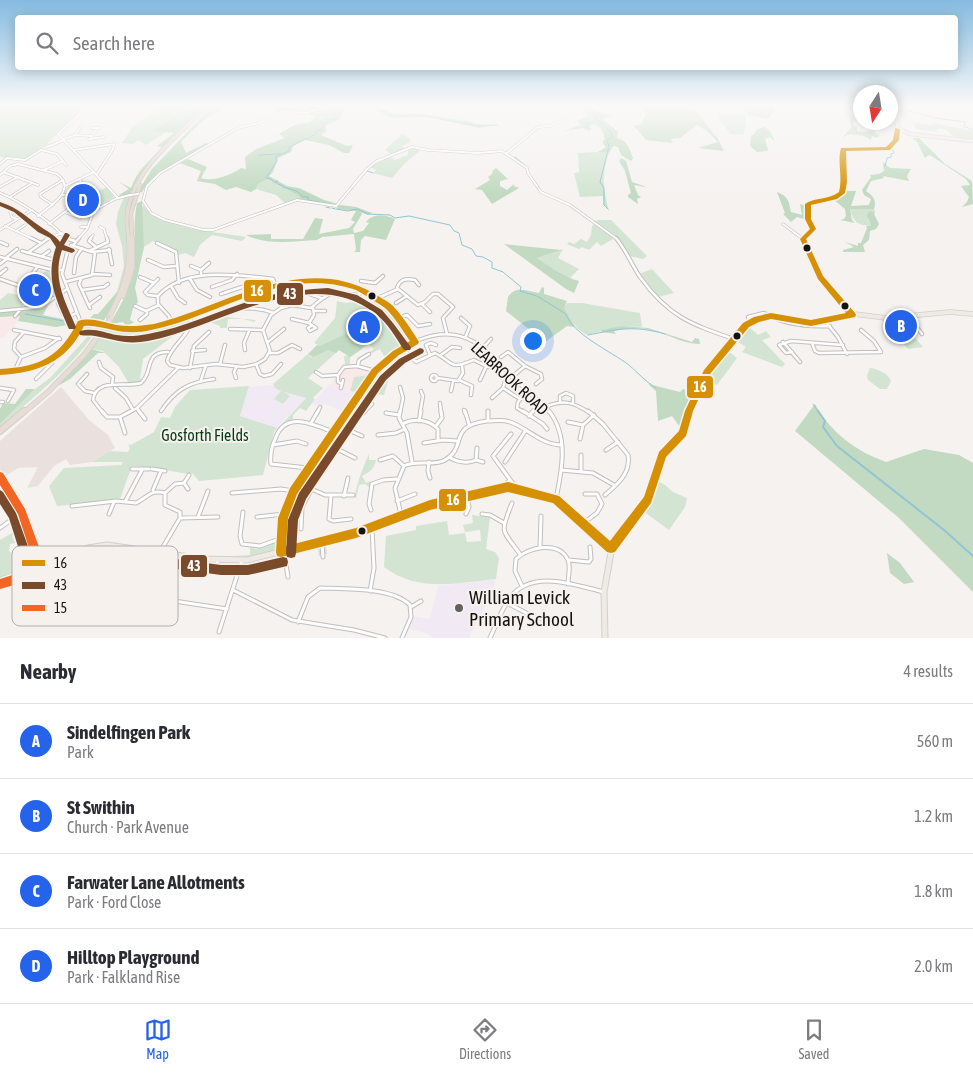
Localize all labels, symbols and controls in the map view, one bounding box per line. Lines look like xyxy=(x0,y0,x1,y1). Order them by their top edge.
search box xyxy=(15,15,958,70)
icon: search xyxy=(33,29,61,57)
text: Search here xyxy=(73,32,155,54)
north arrow xyxy=(853,85,898,130)
pin: D xyxy=(67,181,99,219)
unlabelled marker xyxy=(802,243,812,253)
pin: C xyxy=(19,271,51,309)
line badge: 16 xyxy=(243,279,272,303)
line badge: 43 xyxy=(276,282,304,306)
text: 16 xyxy=(250,283,264,299)
text: 43 xyxy=(282,286,297,302)
unlabelled marker xyxy=(367,291,377,301)
unlabelled marker xyxy=(840,301,850,311)
pin: B xyxy=(885,307,917,345)
pin: A xyxy=(348,308,380,346)
your location xyxy=(520,328,546,354)
unlabelled marker xyxy=(732,331,742,341)
street label: LEABROOK ROAD xyxy=(468,338,552,418)
line badge: 16 xyxy=(686,375,714,399)
text: 16 xyxy=(693,379,707,395)
park label: Gosforth Fields xyxy=(161,426,249,444)
line badge: 16 xyxy=(438,488,467,512)
text: 16 xyxy=(446,492,460,508)
unlabelled marker xyxy=(357,526,367,536)
legend xyxy=(12,546,178,626)
line badge: 43 xyxy=(180,554,208,578)
text: 16 xyxy=(54,555,68,571)
text: 43 xyxy=(186,558,201,574)
text: 43 xyxy=(54,577,67,593)
place label: William Levick Primary School xyxy=(469,586,574,630)
text: 15 xyxy=(54,600,67,616)
marker: William Levick Primary School xyxy=(453,602,465,614)
text: Nearby xyxy=(20,659,76,683)
text: 4 results xyxy=(903,662,953,680)
text: Sindelfingen Park xyxy=(67,721,190,743)
text: A xyxy=(32,732,40,750)
text: 560 m xyxy=(917,732,953,750)
text: Park xyxy=(67,743,94,761)
text: St Swithin xyxy=(67,796,135,818)
text: B xyxy=(32,807,40,825)
text: 1.2 km xyxy=(914,807,953,825)
text: Church · Park Avenue xyxy=(67,818,189,836)
text: Farwater Lane Allotments xyxy=(67,871,245,893)
text: C xyxy=(32,882,40,900)
text: 1.8 km xyxy=(914,882,953,900)
text: Park · Ford Close xyxy=(67,893,161,911)
text: Hilltop Playground xyxy=(67,946,199,968)
text: D xyxy=(32,957,40,975)
text: 2.0 km xyxy=(914,957,953,975)
text: Park · Falkland Rise xyxy=(67,968,180,986)
tab: Map xyxy=(144,1016,172,1062)
tab: Directions xyxy=(459,1016,511,1062)
tab: Saved xyxy=(798,1016,829,1062)

